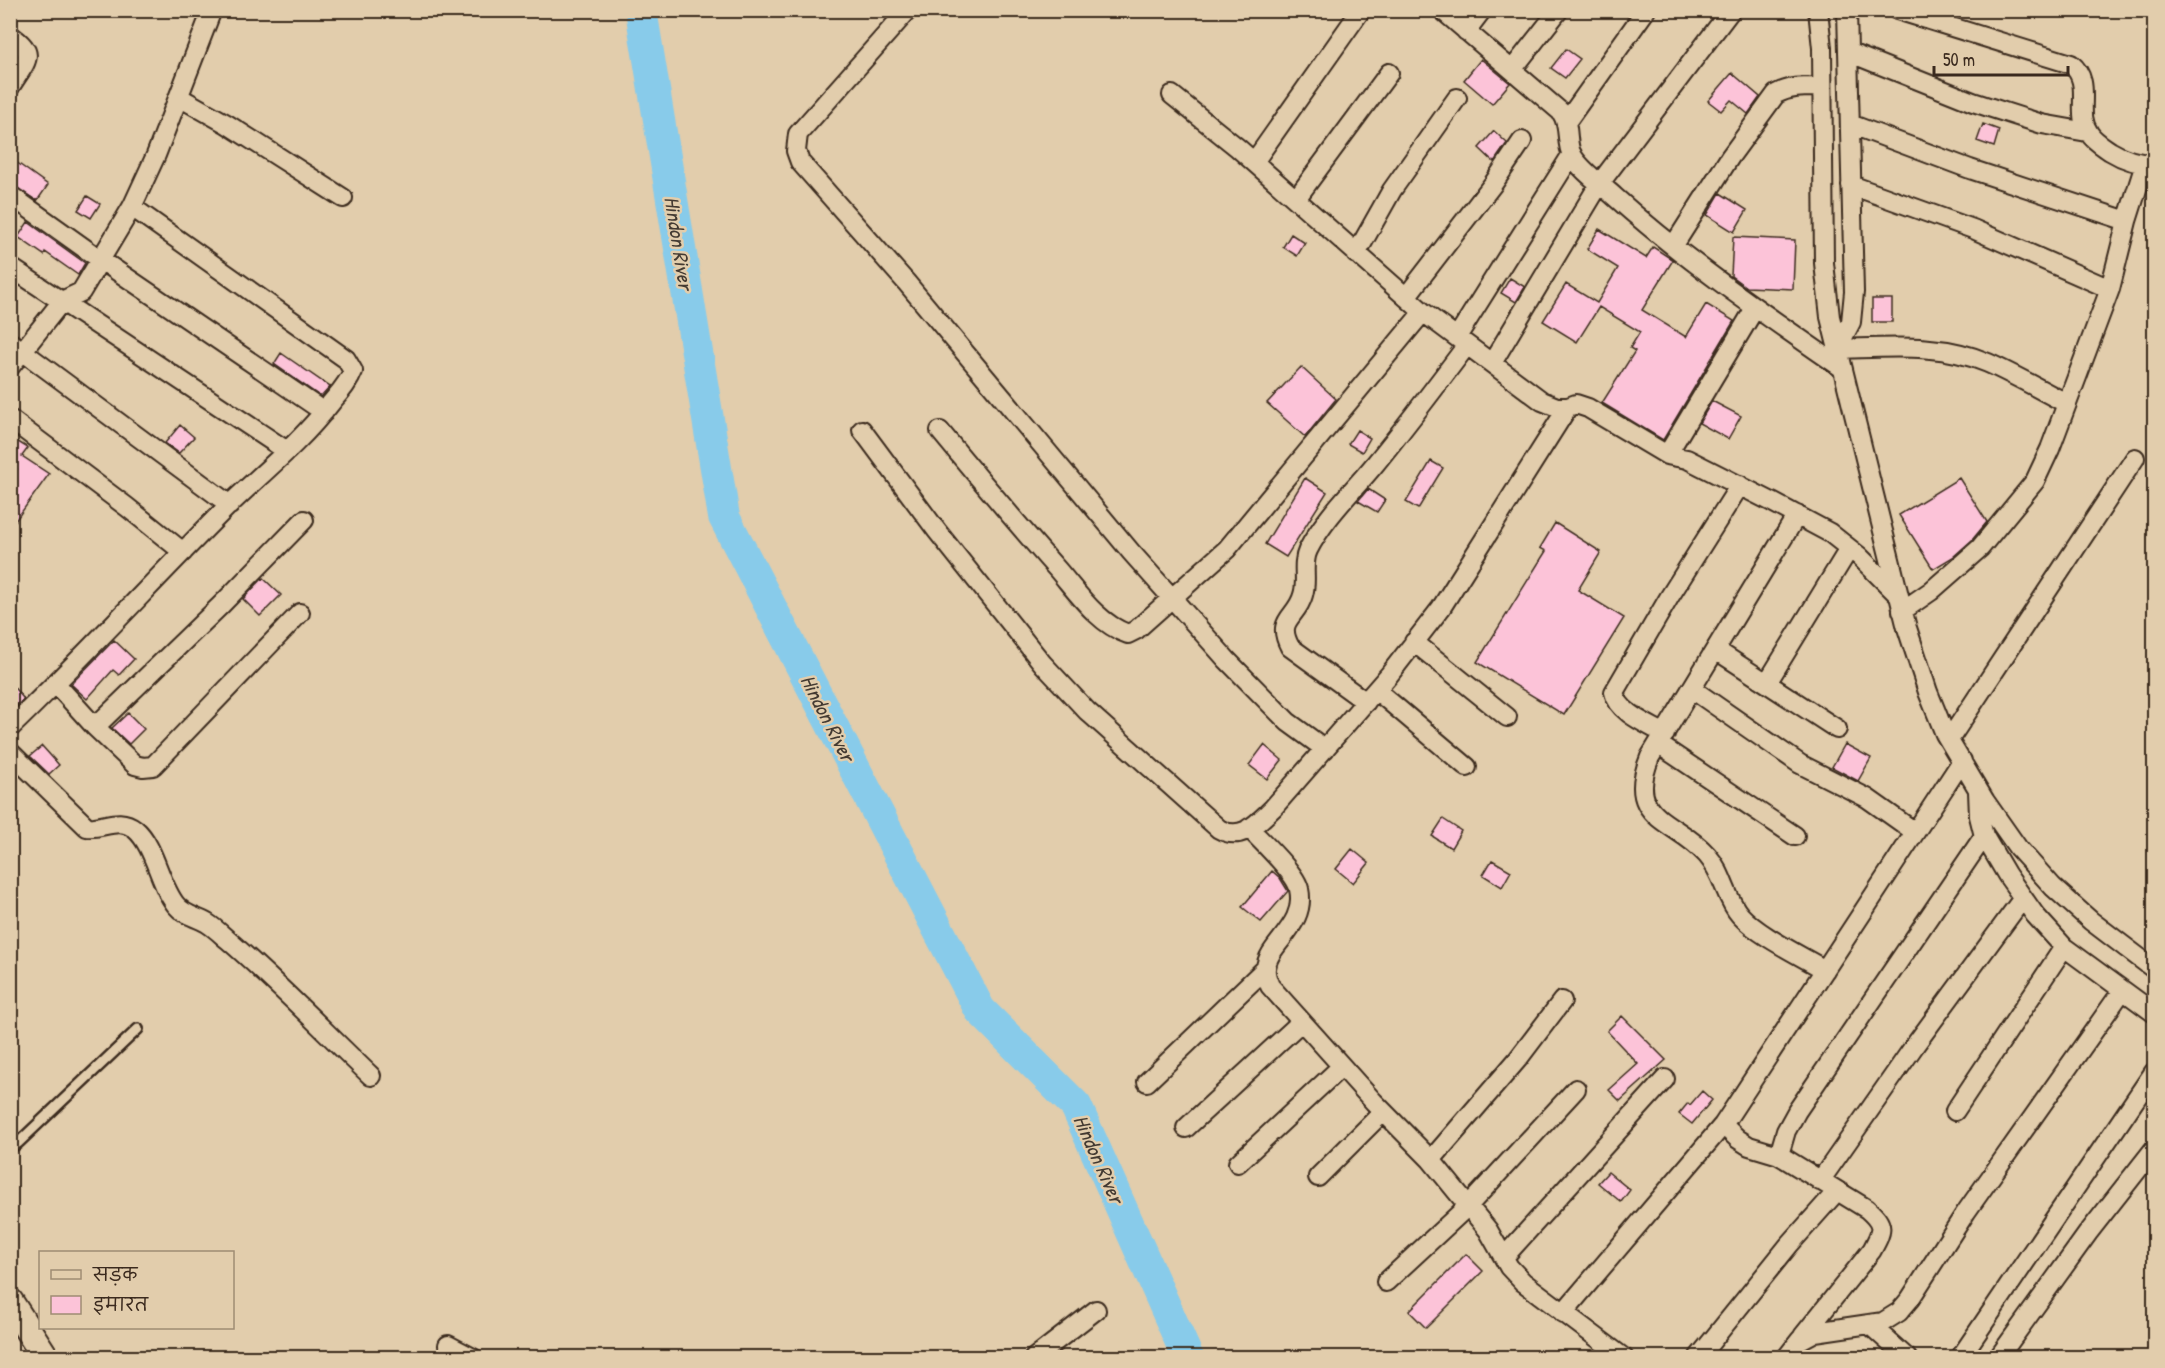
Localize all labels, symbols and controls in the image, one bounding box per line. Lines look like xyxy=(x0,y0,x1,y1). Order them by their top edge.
scale bar xyxy=(1934,39,2068,77)
text: 50 m xyxy=(1943,47,1975,72)
water label: Hindon River xyxy=(657,194,701,295)
water label: Hindon River xyxy=(794,669,864,769)
water label: Hindon River xyxy=(1067,1110,1133,1211)
legend xyxy=(39,1251,234,1329)
text: सड़क xyxy=(92,1262,138,1287)
text: इमारत xyxy=(93,1292,149,1317)

